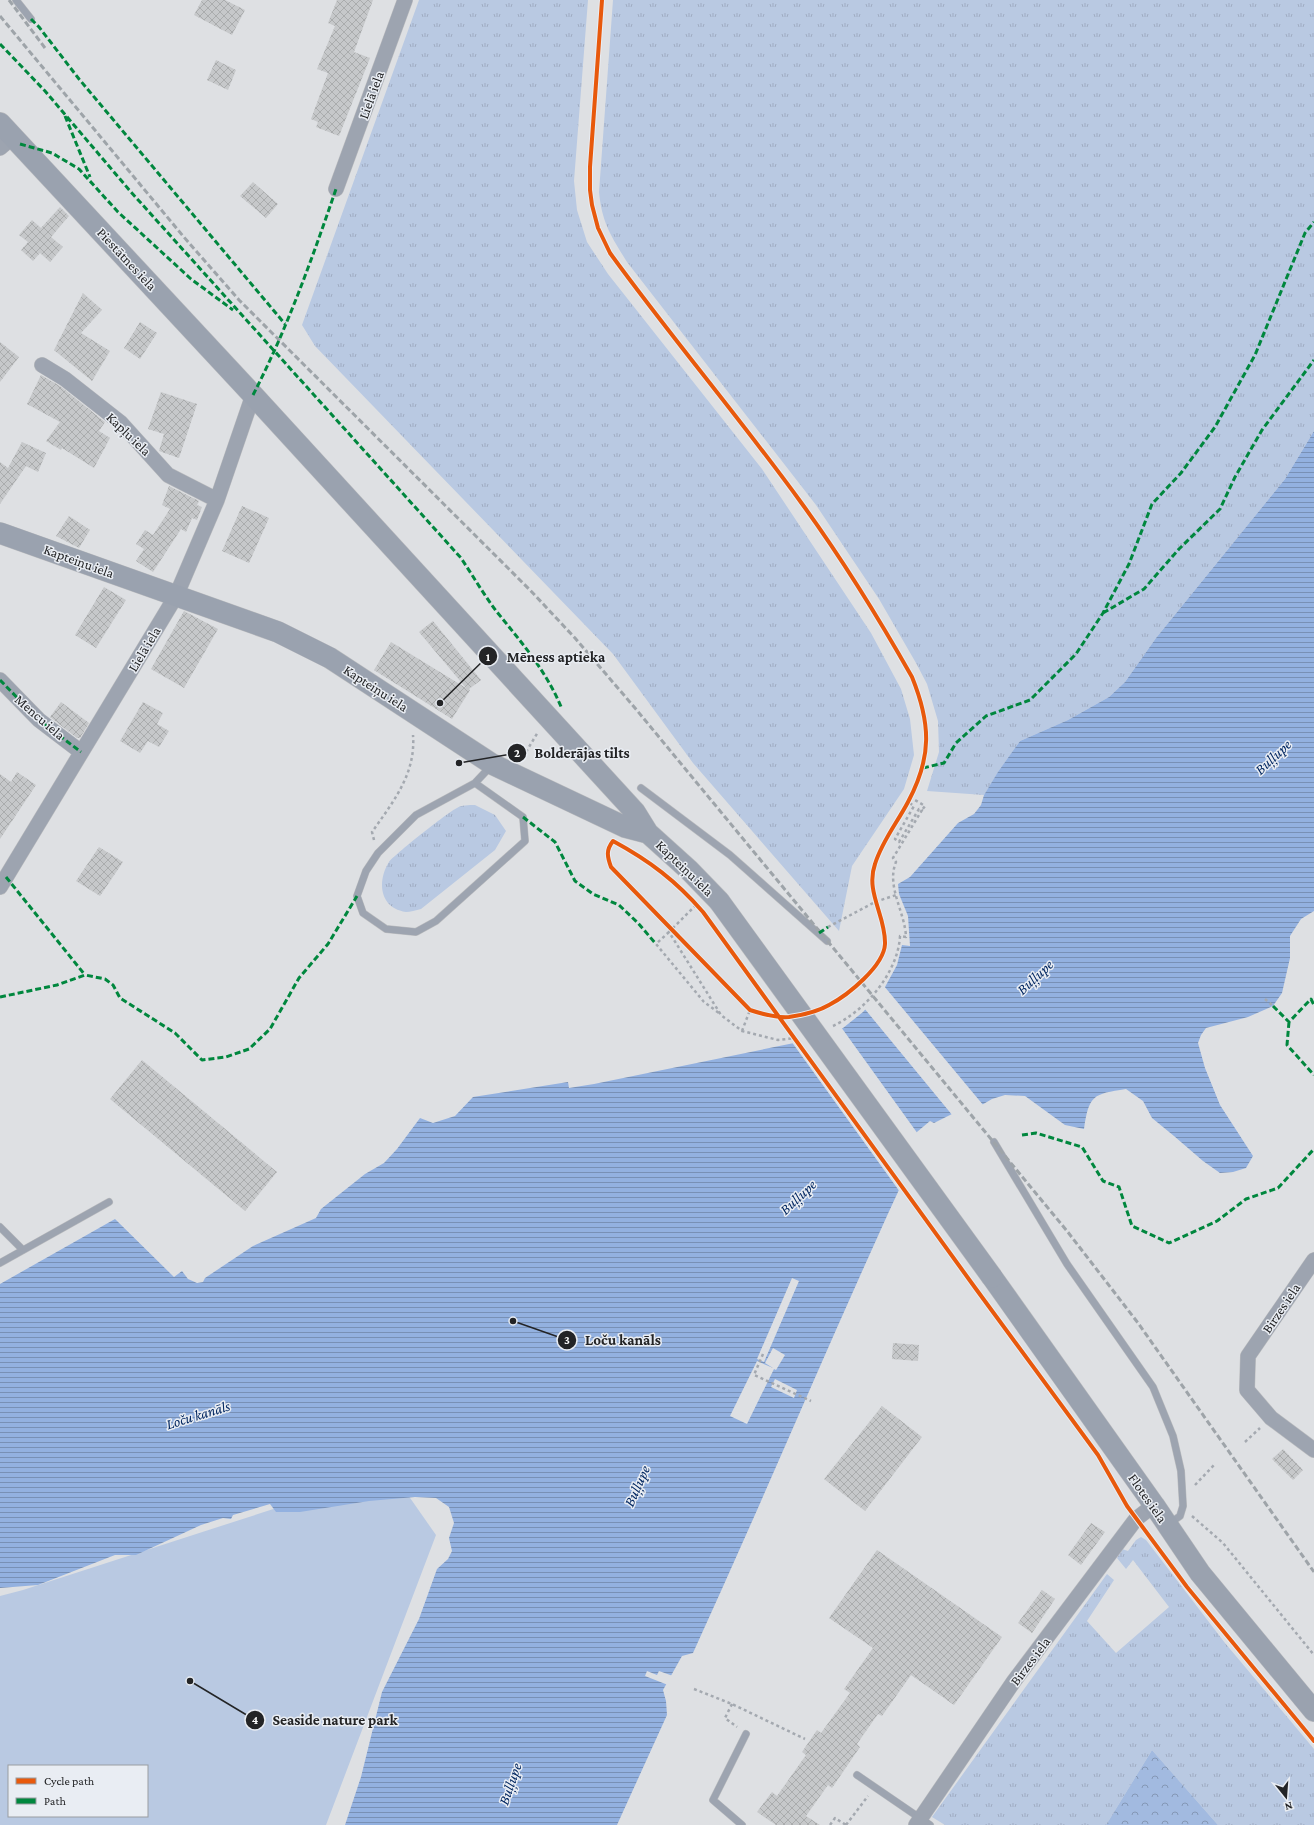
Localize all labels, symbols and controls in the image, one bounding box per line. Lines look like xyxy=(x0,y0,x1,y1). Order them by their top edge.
street label: Lielā iela xyxy=(355,68,387,121)
street label: Piestātnes iela xyxy=(94,224,160,294)
street label: Kapļu iela xyxy=(102,409,155,461)
street label: Kapteiņu iela xyxy=(41,541,117,583)
street label: Lielā iela xyxy=(124,623,164,674)
callout: Mēness aptieka xyxy=(478,643,613,670)
text: Mēness aptieka xyxy=(507,649,606,665)
text: 1 xyxy=(486,650,491,664)
street label: Kapteiņu iela xyxy=(340,661,412,717)
street label: Mencu iela xyxy=(12,691,69,743)
water label: Buļļupe xyxy=(1252,736,1296,779)
callout: Bolderājas tilts xyxy=(507,739,638,766)
text: Bolderājas tilts xyxy=(534,745,630,762)
text: 2 xyxy=(514,746,520,760)
street label: Kapteiņu iela xyxy=(652,837,717,901)
water label: Buļļupe xyxy=(1014,956,1058,999)
water label: Buļļupe xyxy=(777,1176,821,1219)
street label: Birzes iela xyxy=(1259,1280,1304,1336)
callout: Loču kanāls xyxy=(557,1327,668,1354)
text: Loču kanāls xyxy=(585,1332,661,1348)
text: 3 xyxy=(564,1333,570,1347)
water label: Loču kanāls xyxy=(164,1398,232,1432)
water label: Buļļupe xyxy=(621,1463,655,1510)
street label: Flotes iela xyxy=(1125,1470,1171,1526)
street label: Birzes iela xyxy=(1007,1633,1054,1688)
callout: Seaside nature park xyxy=(245,1706,406,1733)
text: Seaside nature park xyxy=(272,1712,398,1728)
text: 4 xyxy=(252,1713,259,1727)
water label: Buļļupe xyxy=(495,1761,527,1808)
legend xyxy=(8,1765,148,1817)
text: Cycle path xyxy=(44,1774,95,1788)
north arrow xyxy=(1266,1777,1306,1817)
text: Path xyxy=(44,1794,66,1808)
text: N xyxy=(1283,1800,1294,1814)

